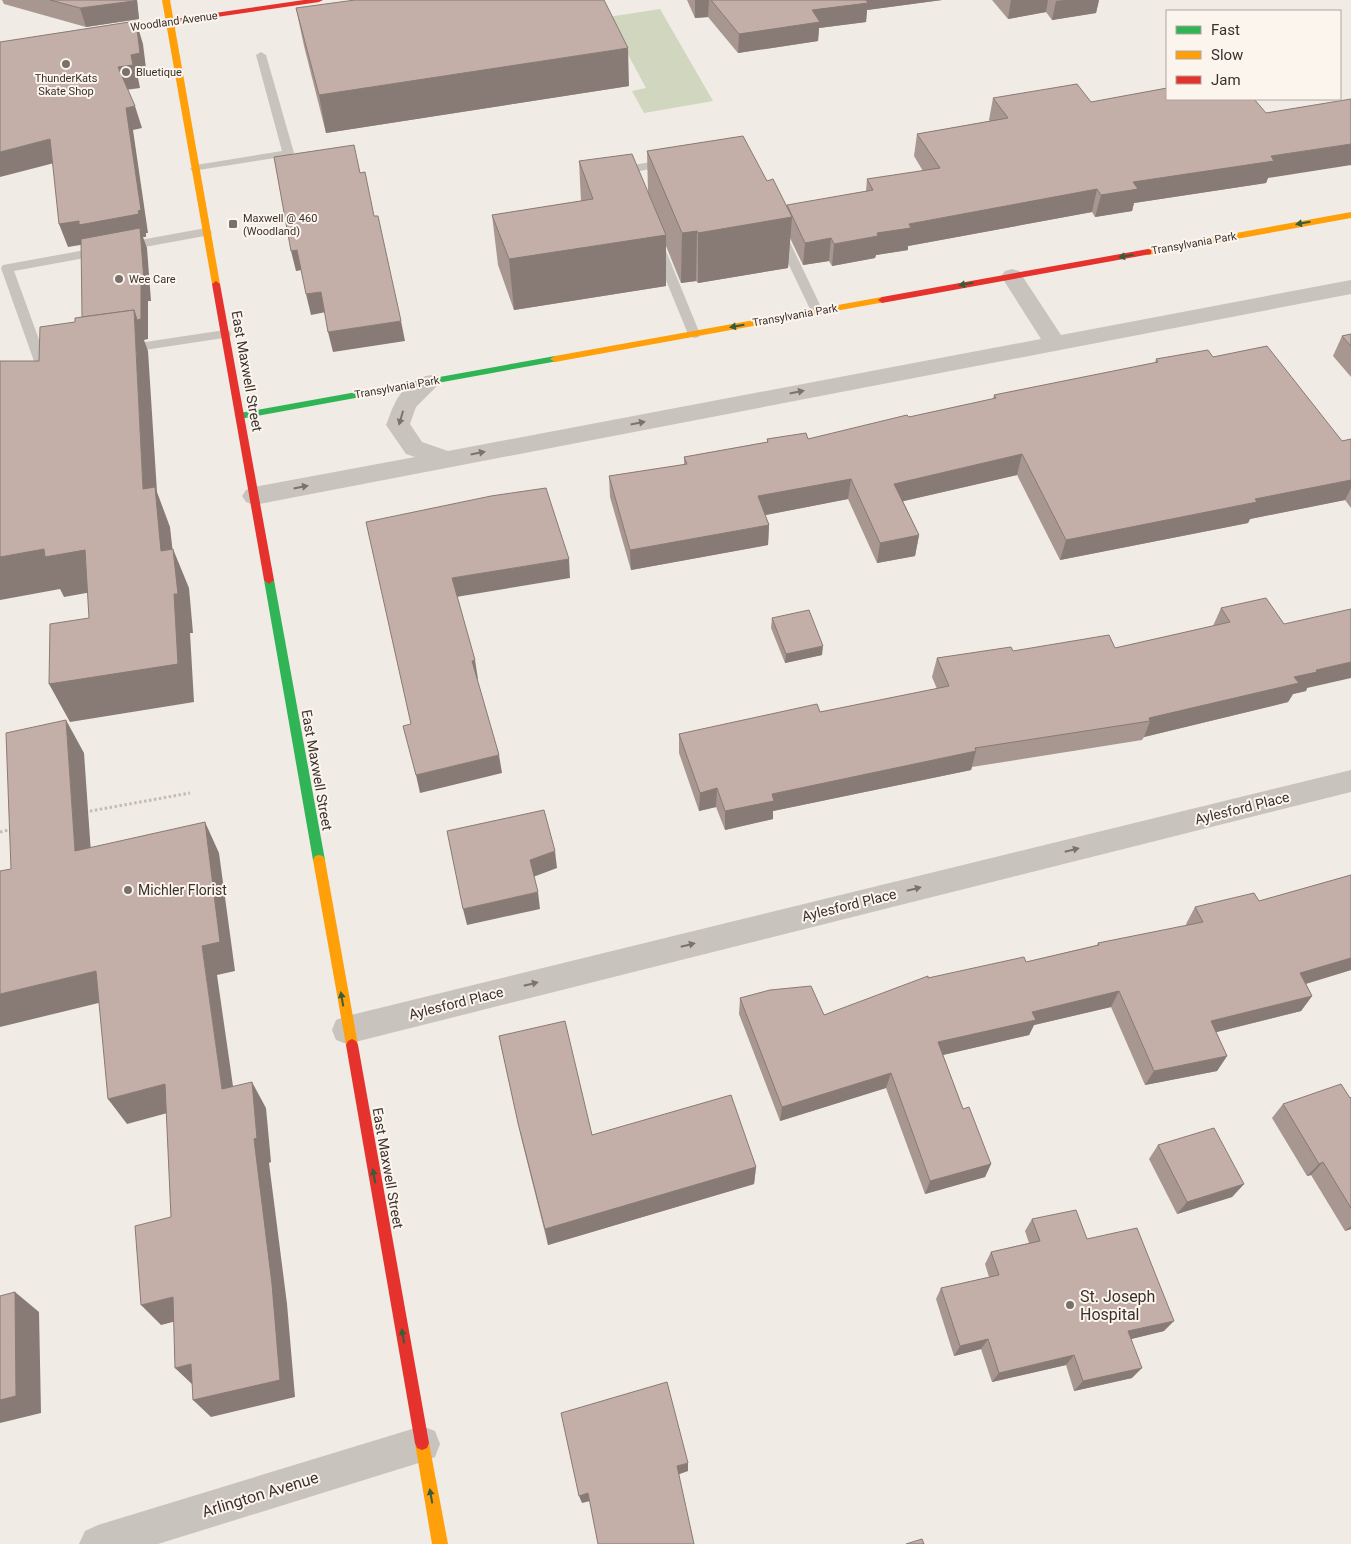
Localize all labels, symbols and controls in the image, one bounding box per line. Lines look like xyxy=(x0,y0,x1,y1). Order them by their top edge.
street label: Woodland Avenue xyxy=(130,9,219,34)
legend xyxy=(1166,10,1341,100)
text: Fast xyxy=(1211,21,1240,39)
text: Slow xyxy=(1211,46,1243,64)
marker: ThunderKats Skate Shop xyxy=(60,58,72,70)
marker: Bluetique xyxy=(120,66,132,78)
place label: Bluetique xyxy=(136,66,182,79)
text: Jam xyxy=(1211,71,1241,89)
place label: ThunderKats Skate Shop xyxy=(35,72,98,98)
place label: Maxwell @ 460 (Woodland) xyxy=(243,212,317,238)
marker: Maxwell @ 460 (Woodland) xyxy=(227,218,239,230)
one-way arrow xyxy=(1295,220,1311,228)
street label: Transylvania Park xyxy=(1151,230,1238,257)
one-way arrow xyxy=(1118,252,1134,260)
marker: Wee Care xyxy=(113,273,125,285)
place label: Wee Care xyxy=(129,273,176,286)
one-way arrow xyxy=(958,281,974,289)
street label: Transylvania Park xyxy=(752,302,839,329)
street label: East Maxwell Street xyxy=(228,309,266,433)
one-way arrow xyxy=(729,322,745,330)
street label: Transylvania Park xyxy=(354,374,441,401)
one-way arrow xyxy=(790,388,805,396)
one-way arrow xyxy=(397,410,405,425)
one-way arrow xyxy=(630,418,646,426)
one-way arrow xyxy=(471,449,487,457)
one-way arrow xyxy=(294,483,309,491)
street label: East Maxwell Street xyxy=(298,708,336,832)
street label: Aylesford Place xyxy=(1193,789,1291,827)
one-way arrow xyxy=(1064,846,1079,854)
place label: Michler Florist xyxy=(138,882,227,898)
marker: Michler Florist xyxy=(122,884,134,896)
one-way arrow xyxy=(906,885,921,893)
street label: Aylesford Place xyxy=(800,886,898,924)
one-way arrow xyxy=(681,941,696,949)
one-way arrow xyxy=(523,980,538,988)
street label: Aylesford Place xyxy=(407,984,505,1022)
one-way arrow xyxy=(337,991,345,1007)
street label: East Maxwell Street xyxy=(369,1106,407,1230)
one-way arrow xyxy=(370,1168,378,1184)
place label: St. Joseph Hospital xyxy=(1080,1287,1155,1324)
marker: St. Joseph Hospital xyxy=(1064,1299,1076,1311)
one-way arrow xyxy=(399,1328,407,1344)
street label: Arlington Avenue xyxy=(200,1468,321,1521)
one-way arrow xyxy=(427,1488,435,1504)

